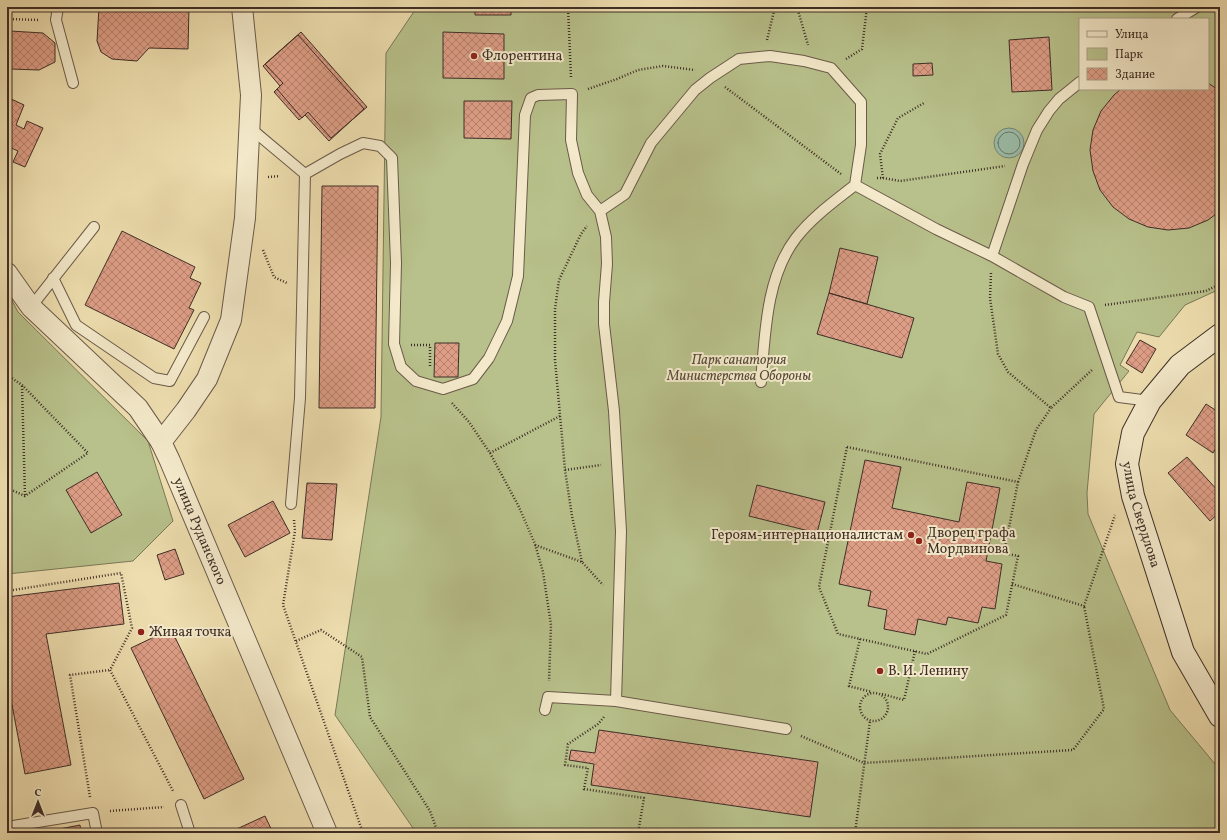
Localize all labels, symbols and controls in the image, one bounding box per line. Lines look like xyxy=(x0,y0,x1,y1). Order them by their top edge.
legend xyxy=(1079,18,1209,90)
text: Улица xyxy=(1115,27,1148,43)
place label: Флорентина xyxy=(482,47,563,66)
text: Парк xyxy=(1115,47,1143,63)
marker: Флорентина xyxy=(469,51,479,61)
text: Здание xyxy=(1115,67,1155,83)
park label: Парк санатория Министерства Обороны xyxy=(666,351,811,386)
street label: улица Свердлова xyxy=(1117,460,1165,570)
street label: улица Руданского xyxy=(169,475,231,588)
place label: Дворец графа Мордвинова xyxy=(927,524,1016,559)
place label: Героям-интернационалистам xyxy=(711,526,903,545)
marker: Героям-интернационалистам xyxy=(906,530,916,540)
marker: Дворец графа Мордвинова xyxy=(914,536,924,546)
place label: Живая точка xyxy=(149,623,231,642)
marker: Живая точка xyxy=(136,627,146,637)
place label: В. И. Ленину xyxy=(888,662,969,681)
marker: В. И. Ленину xyxy=(875,666,885,676)
north arrow xyxy=(18,782,58,822)
text: С xyxy=(34,786,42,801)

